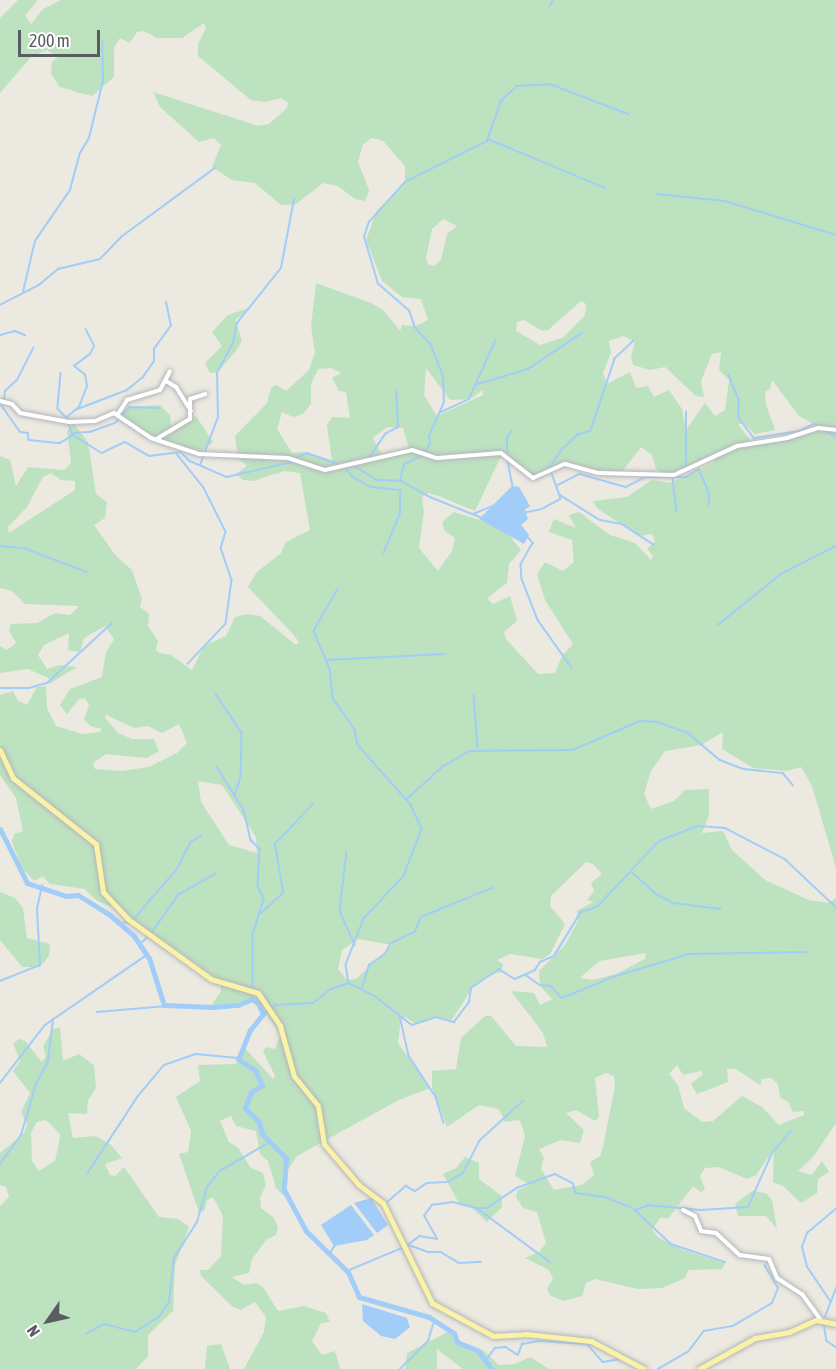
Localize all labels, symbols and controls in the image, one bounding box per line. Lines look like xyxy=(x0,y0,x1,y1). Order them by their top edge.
scale bar xyxy=(21,18,104,56)
text: 200 m xyxy=(29,30,70,51)
north arrow xyxy=(18,1291,78,1351)
text: N xyxy=(23,1322,43,1340)

